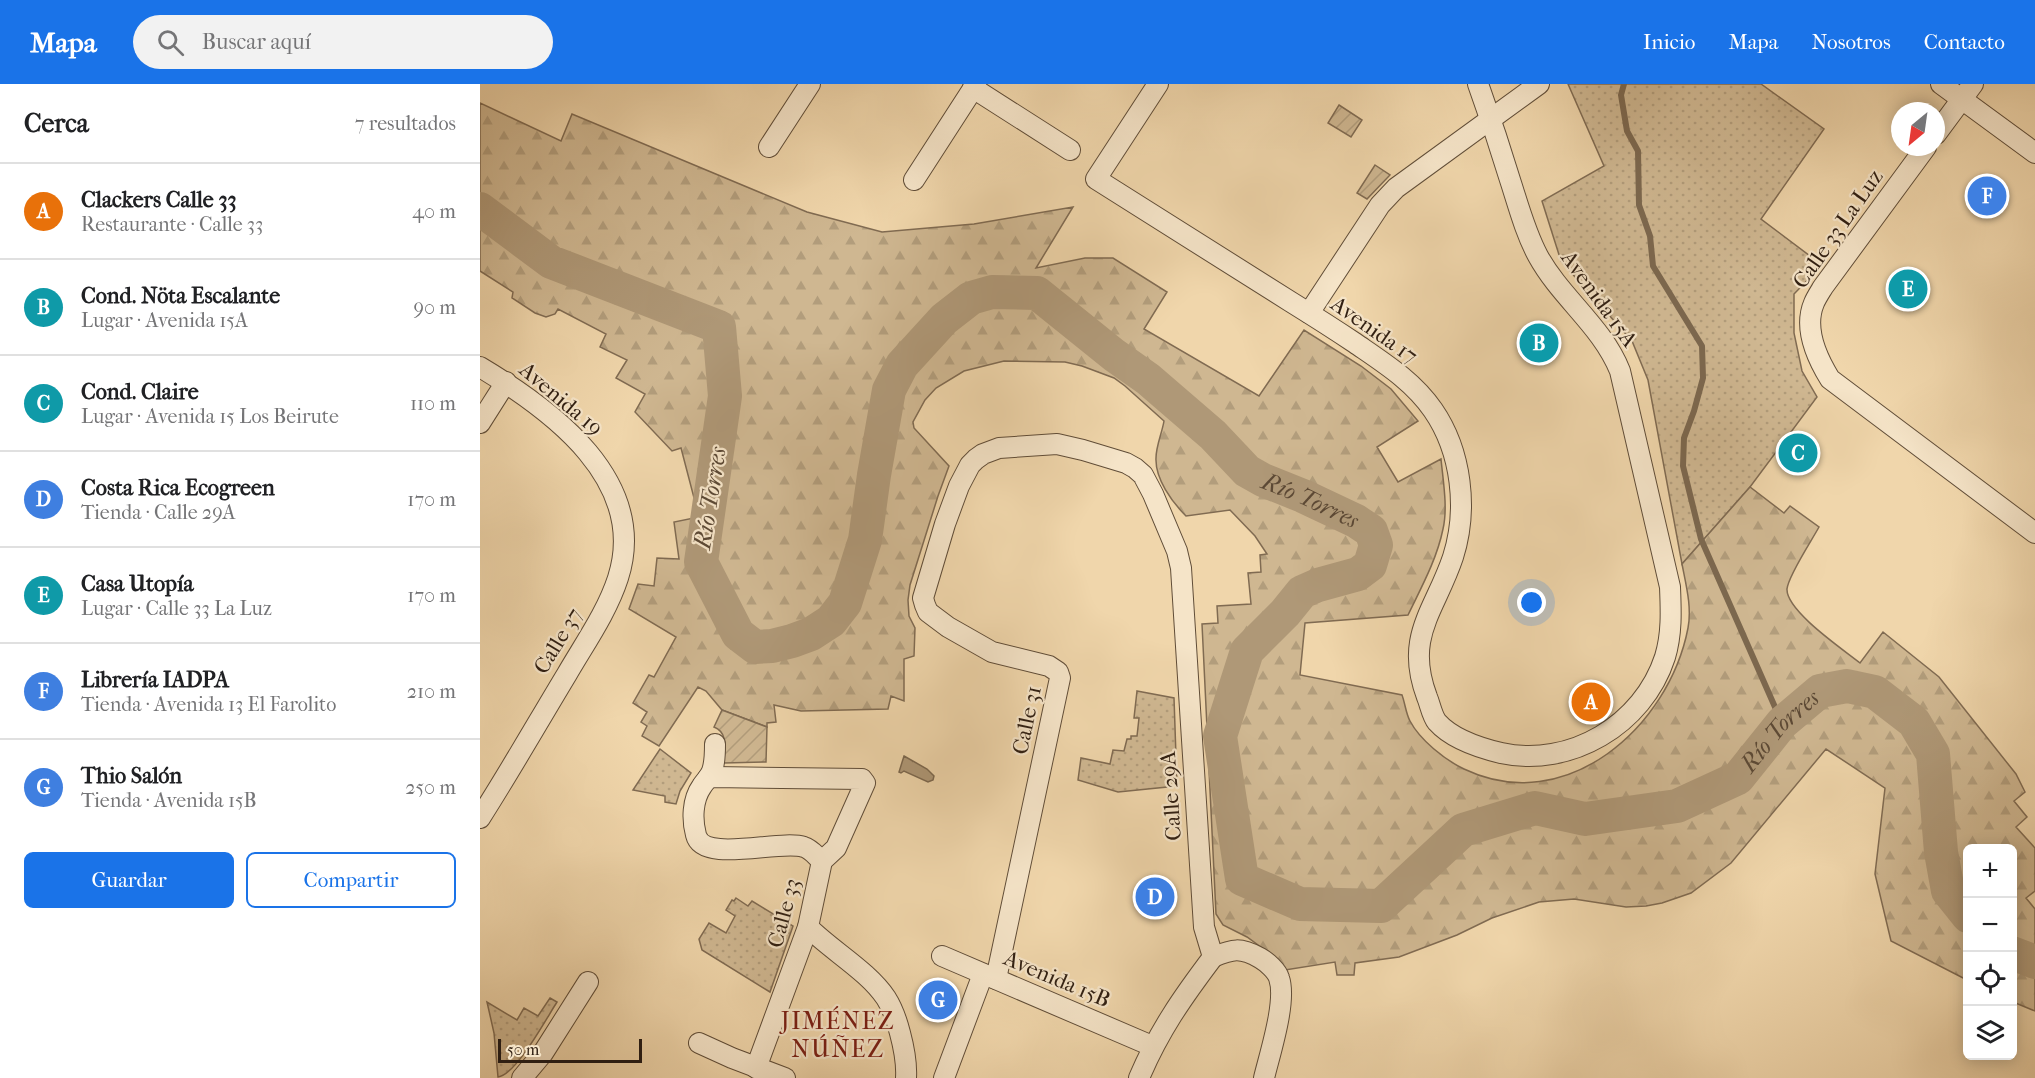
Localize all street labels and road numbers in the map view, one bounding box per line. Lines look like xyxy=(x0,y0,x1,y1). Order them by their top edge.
street label: Calle 33 La Luz xyxy=(1787,164,1889,293)
street label: Avenida 15A xyxy=(1555,245,1643,353)
street label: Avenida 17 xyxy=(1325,290,1422,369)
street label: Avenida 19 xyxy=(513,356,608,441)
street label: Calle 37 xyxy=(528,603,588,679)
street label: Calle 31 xyxy=(1007,683,1047,757)
street label: Calle 29A xyxy=(1155,750,1187,842)
street label: Calle 33 xyxy=(762,876,806,950)
street label: Avenida 15B xyxy=(999,945,1114,1013)

